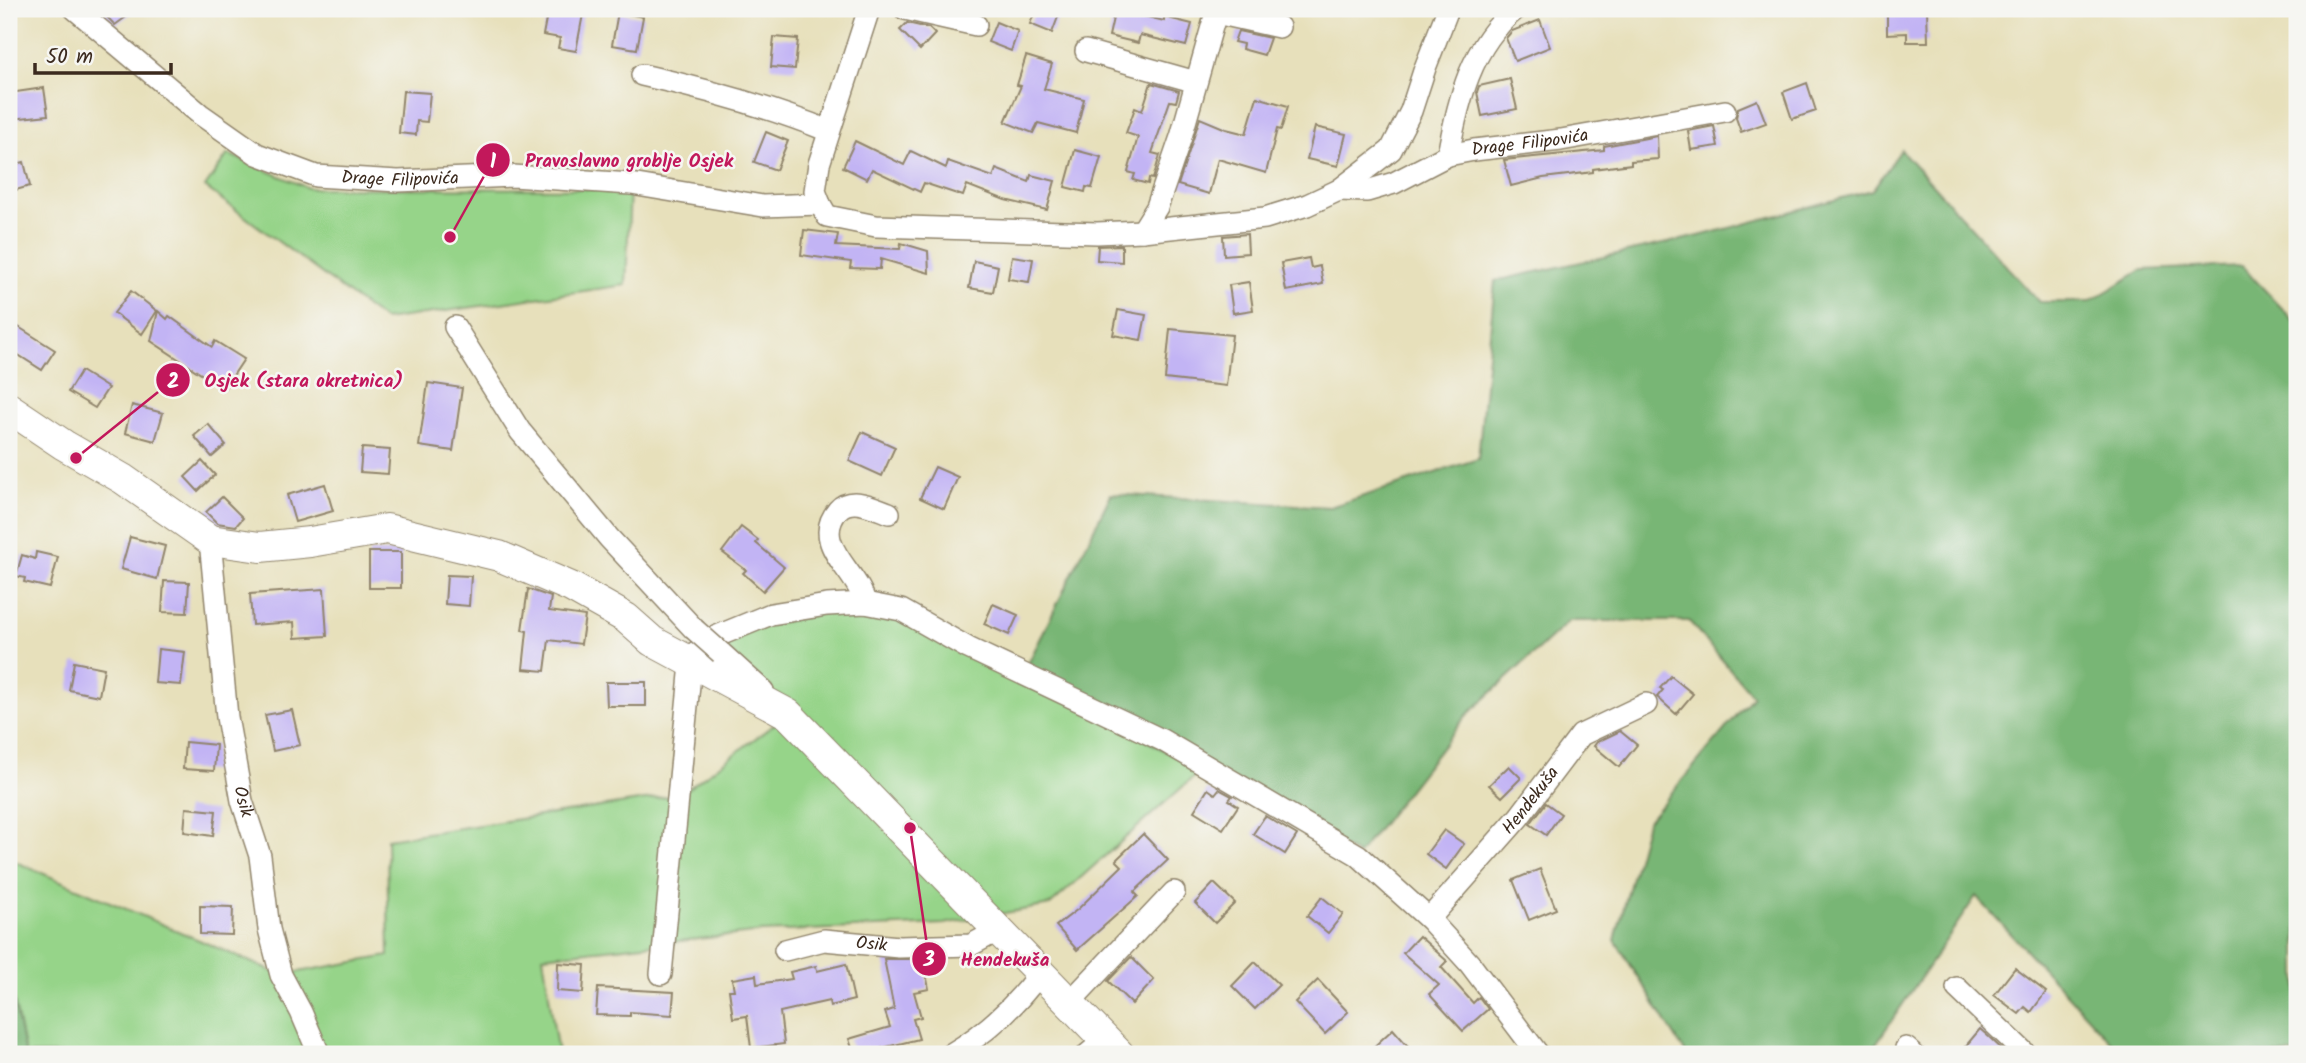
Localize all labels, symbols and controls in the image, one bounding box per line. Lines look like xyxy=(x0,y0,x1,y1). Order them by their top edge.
scale bar xyxy=(35,32,172,76)
text: 50 m xyxy=(46,41,93,74)
street label: Drage Filipovića xyxy=(1470,121,1591,165)
callout: Pravoslavno groblje Osjek xyxy=(476,140,747,180)
text: 1 xyxy=(490,146,497,179)
text: Pravoslavno groblje Osjek xyxy=(525,147,734,177)
street label: Drage Filipovića xyxy=(340,163,459,196)
callout: Osjek (stara okretnica) xyxy=(156,360,418,400)
text: 2 xyxy=(167,366,179,399)
text: Osjek (stara okretnica) xyxy=(205,367,403,397)
street label: Hendekuša xyxy=(1495,760,1567,842)
street label: Osik xyxy=(225,784,261,822)
street label: Osik xyxy=(855,929,889,960)
callout: Hendekuša xyxy=(912,939,1064,979)
text: 3 xyxy=(922,944,935,977)
text: Hendekuša xyxy=(961,946,1050,976)

